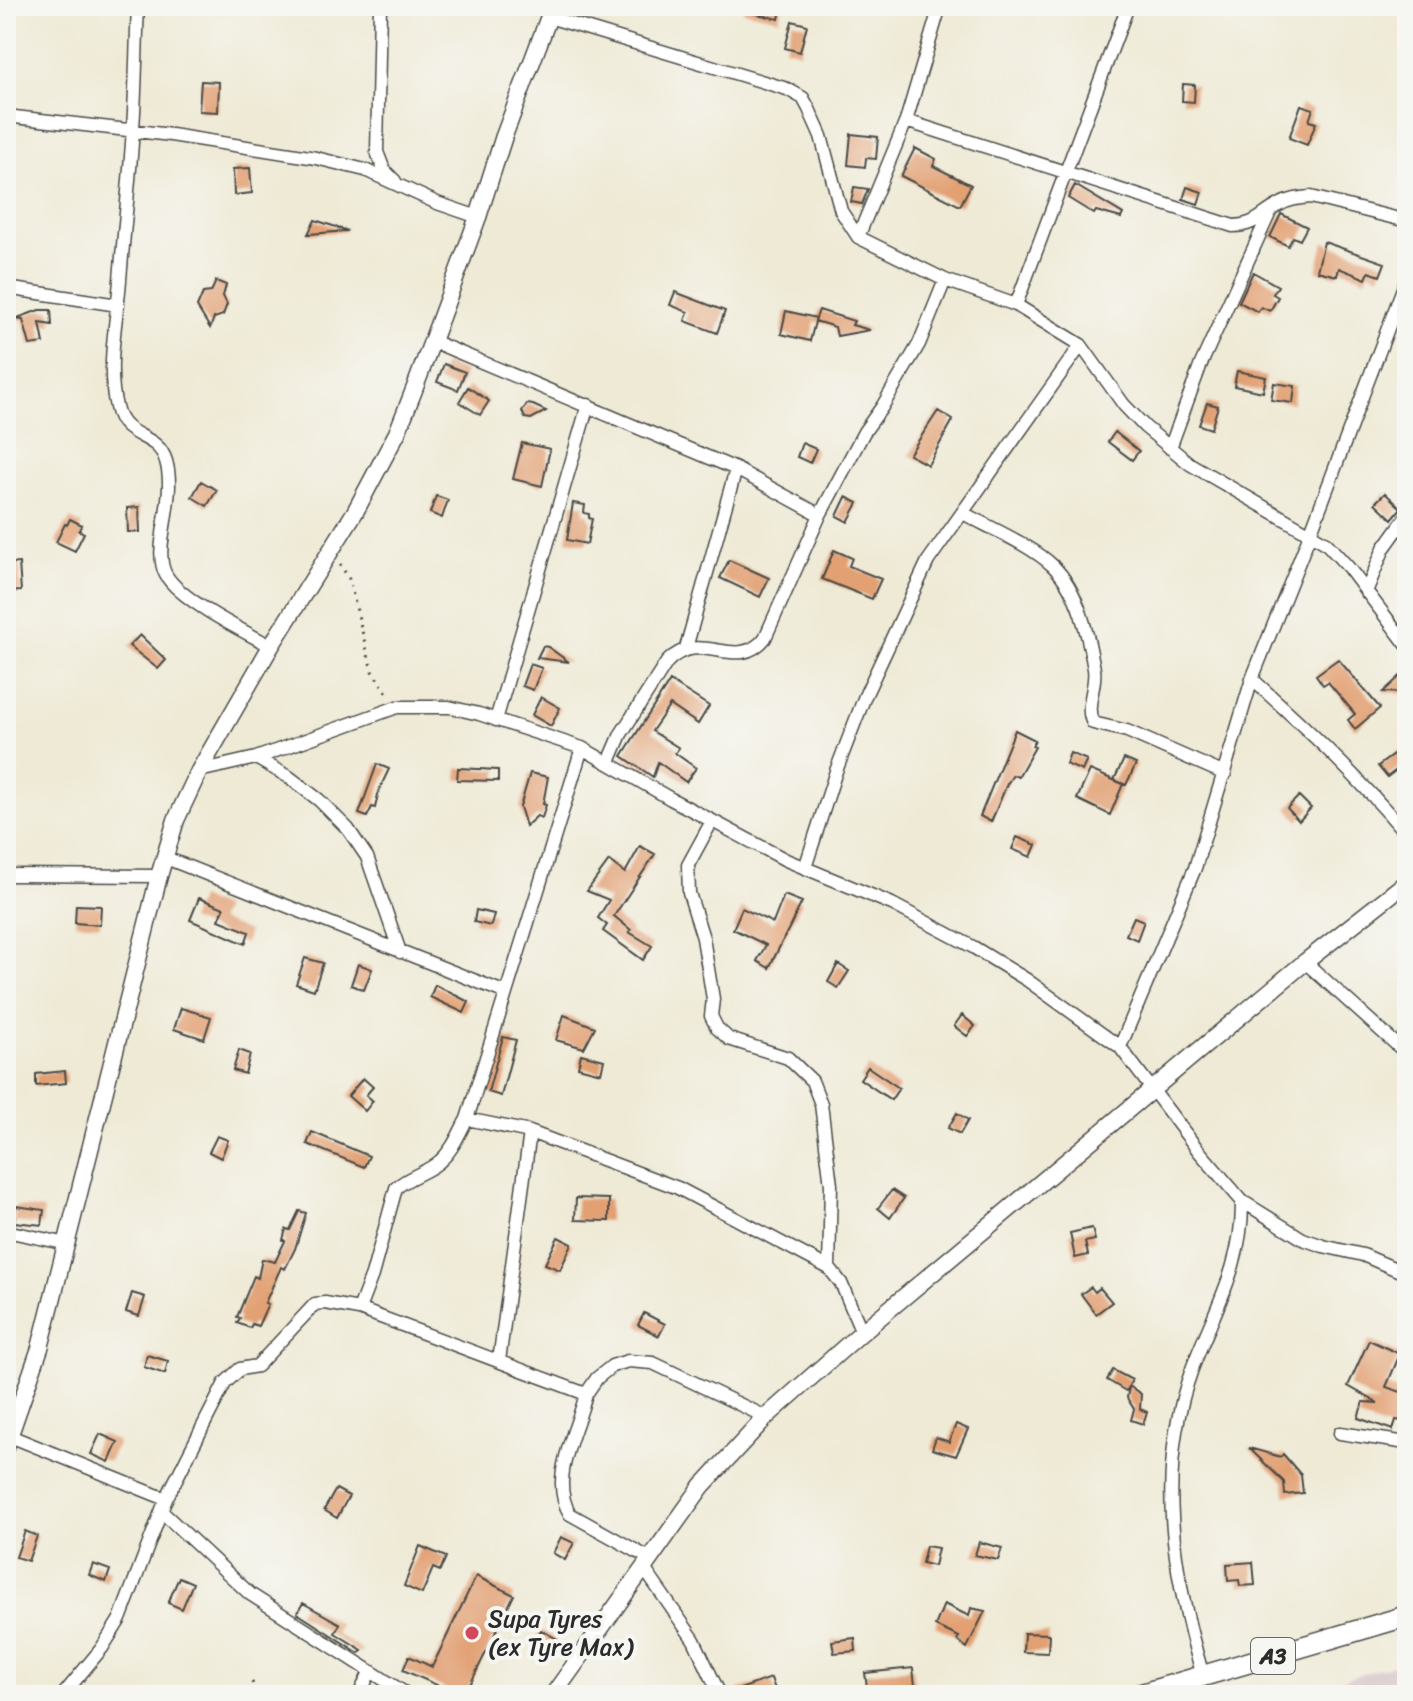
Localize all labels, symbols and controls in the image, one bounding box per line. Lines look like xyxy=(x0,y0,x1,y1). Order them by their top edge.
place label: Supa Tyres (ex Tyre Max) xyxy=(488,1598,634,1668)
marker: Supa Tyres (ex Tyre Max) xyxy=(463,1624,481,1642)
road number: A3 xyxy=(1251,1638,1295,1674)

